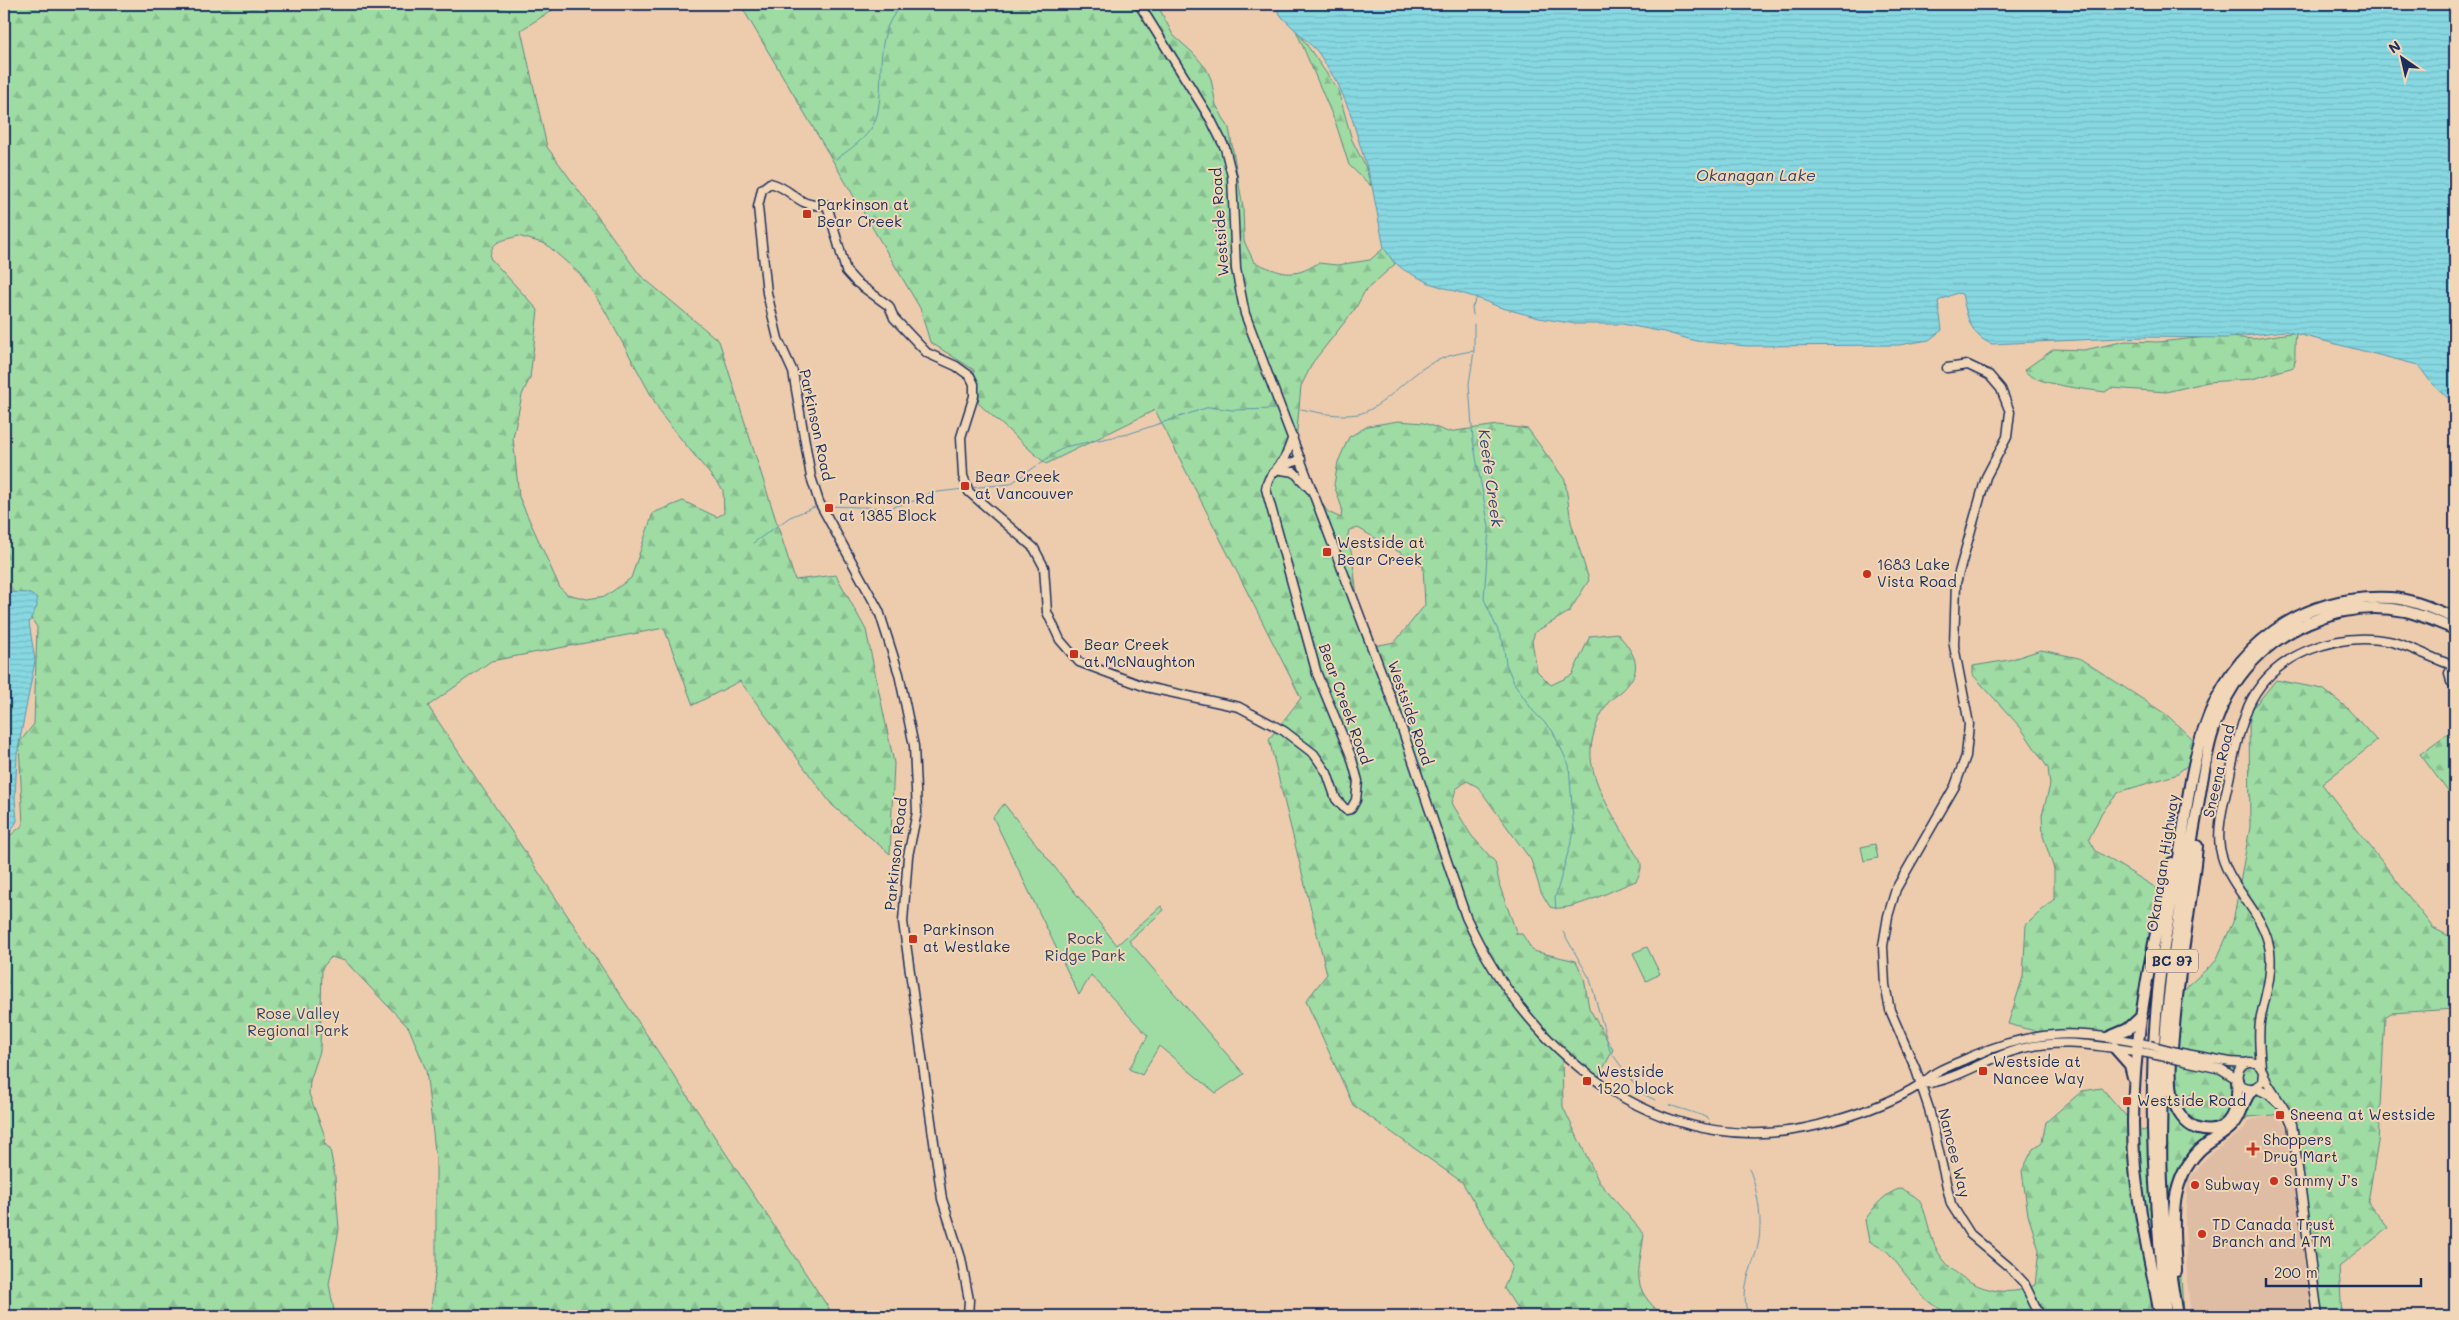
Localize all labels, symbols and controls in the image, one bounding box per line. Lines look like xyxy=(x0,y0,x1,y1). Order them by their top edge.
north arrow xyxy=(2376,32,2426,82)
text: N xyxy=(2385,36,2404,58)
water label: Okanagan Lake xyxy=(1696,164,1816,185)
street label: Westside Road xyxy=(1205,167,1233,277)
place label: Parkinson at Bear Creek xyxy=(817,194,909,231)
marker: Parkinson at Bear Creek xyxy=(801,208,813,220)
street label: Parkinson Road xyxy=(795,367,839,482)
water label: Keefe Creek xyxy=(1474,428,1509,529)
place label: Bear Creek at Vancouver xyxy=(975,466,1074,503)
marker: Bear Creek at Vancouver xyxy=(959,480,971,492)
place label: Parkinson Rd at 1385 Block xyxy=(839,488,937,525)
marker: Parkinson Rd at 1385 Block xyxy=(823,502,835,514)
place label: Westside at Bear Creek xyxy=(1337,532,1425,569)
marker: Westside at Bear Creek xyxy=(1321,546,1333,558)
place label: 1683 Lake Vista Road xyxy=(1877,554,1957,591)
marker: 1683 Lake Vista Road xyxy=(1861,568,1873,580)
place label: Bear Creek at McNaughton xyxy=(1084,634,1195,671)
street label: Bear Creek Road xyxy=(1315,640,1377,767)
marker: Bear Creek at McNaughton xyxy=(1068,648,1080,660)
street label: Westside Road xyxy=(1384,658,1438,768)
street label: Sneena Road xyxy=(2198,722,2238,819)
street label: Okanagan Highway xyxy=(2141,792,2183,933)
street label: Parkinson Road xyxy=(879,796,911,911)
place label: Parkinson at Westlake xyxy=(923,919,1010,956)
park label: Rock Ridge Park xyxy=(1045,928,1125,965)
marker: Parkinson at Westlake xyxy=(907,933,919,945)
road number: BC 97 xyxy=(2146,949,2198,972)
park label: Rose Valley Regional Park xyxy=(247,1003,349,1040)
place label: Westside at Nancee Way xyxy=(1993,1051,2084,1088)
place label: Westside 1520 block xyxy=(1597,1061,1674,1098)
marker: Westside at Nancee Way xyxy=(1977,1065,1989,1077)
marker: Westside 1520 block xyxy=(1581,1075,1593,1087)
place label: Westside Road xyxy=(2137,1090,2246,1110)
marker: Westside Road xyxy=(2121,1095,2133,1107)
place label: Sneena at Westside xyxy=(2290,1104,2436,1124)
street label: Nancee Way xyxy=(1934,1106,1976,1200)
marker: Sneena at Westside xyxy=(2274,1109,2286,1121)
place label: Shoppers Drug Mart xyxy=(2263,1129,2338,1166)
marker: Shoppers Drug Mart xyxy=(2247,1143,2259,1155)
place label: Sammy J’s xyxy=(2284,1170,2358,1190)
place label: Subway xyxy=(2205,1174,2260,1194)
marker: Sammy J’s xyxy=(2268,1175,2280,1187)
marker: Subway xyxy=(2189,1179,2201,1191)
place label: TD Canada Trust Branch and ATM xyxy=(2212,1214,2335,1251)
marker: TD Canada Trust Branch and ATM xyxy=(2196,1228,2208,1240)
scale bar xyxy=(2266,1255,2422,1287)
text: 200 m xyxy=(2274,1262,2318,1282)

